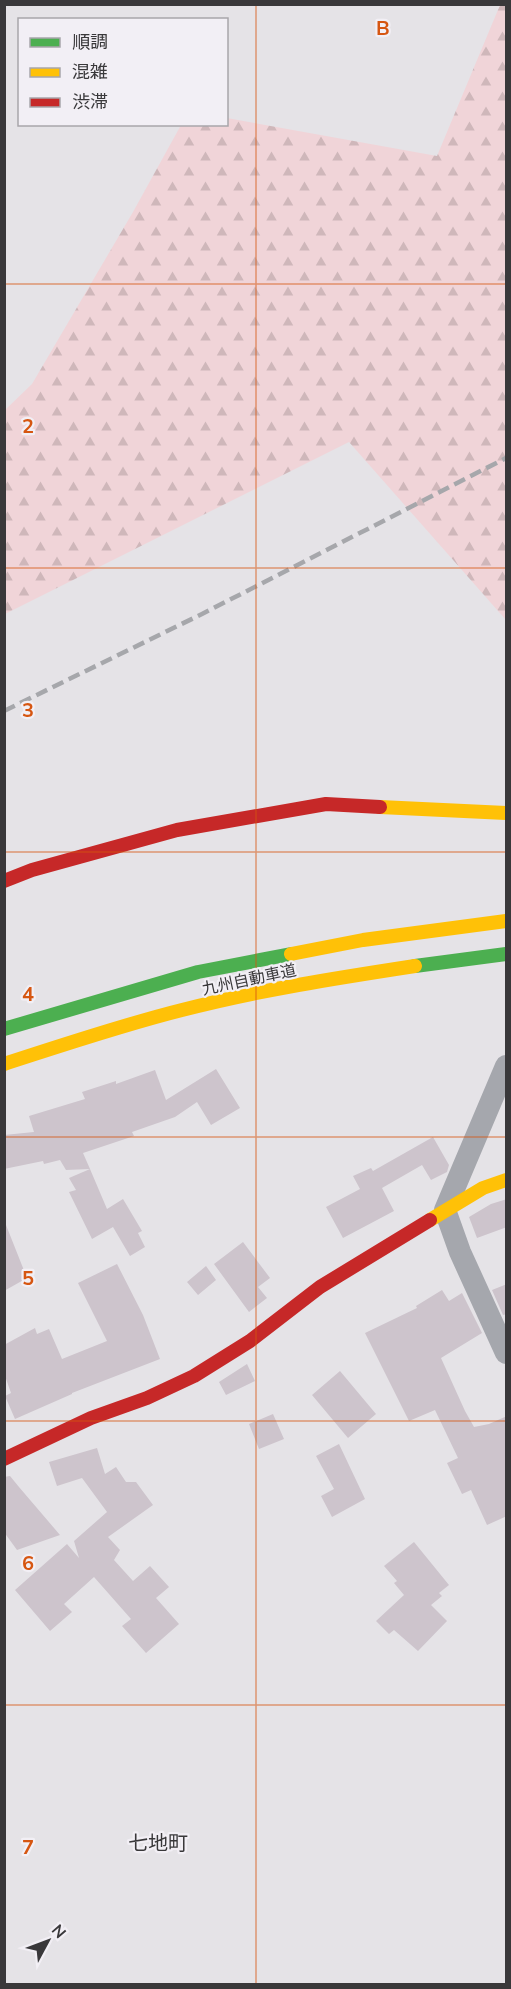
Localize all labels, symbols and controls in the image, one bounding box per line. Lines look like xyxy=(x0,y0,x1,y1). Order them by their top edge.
text: B xyxy=(376,15,390,42)
legend xyxy=(18,18,228,126)
text: 順調 xyxy=(72,30,108,54)
text: 混雑 xyxy=(72,60,108,84)
text: 渋滞 xyxy=(72,90,108,114)
text: 2 xyxy=(22,413,34,440)
text: 3 xyxy=(22,697,34,724)
street label: 九州自動車道 xyxy=(200,959,298,1001)
text: 4 xyxy=(22,981,34,1008)
text: 5 xyxy=(22,1265,34,1292)
text: 6 xyxy=(22,1550,34,1577)
district label: 七地町 xyxy=(128,1830,188,1857)
text: 7 xyxy=(22,1834,34,1861)
north arrow xyxy=(18,1911,78,1971)
text: N xyxy=(46,1920,71,1944)

